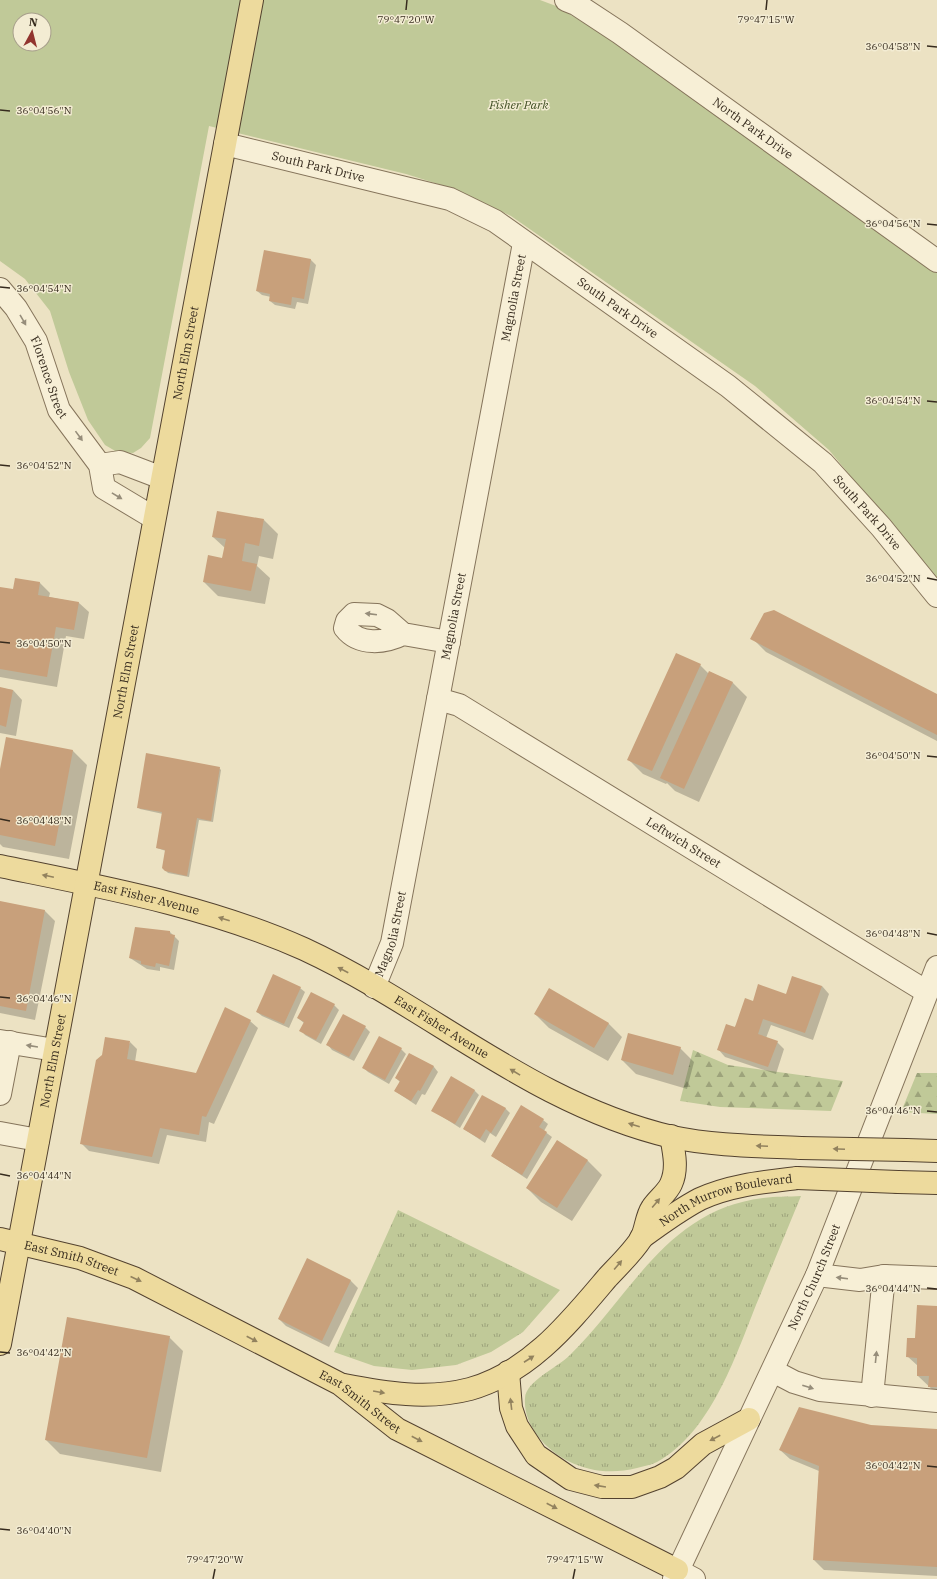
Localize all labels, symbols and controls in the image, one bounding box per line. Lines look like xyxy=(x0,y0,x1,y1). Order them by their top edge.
north arrow xyxy=(12,12,52,52)
text: 79°47'20"W xyxy=(377,13,435,26)
text: 79°47'15"W xyxy=(737,13,795,26)
text: N xyxy=(28,15,39,30)
text: 36°04'58"N xyxy=(866,40,921,53)
street label: North Park Drive xyxy=(710,94,796,162)
park label: Fisher Park xyxy=(488,97,549,112)
text: 36°04'56"N xyxy=(17,104,72,117)
street label: South Park Drive xyxy=(270,148,366,185)
text: 36°04'56"N xyxy=(866,217,921,230)
street label: Magnolia Street xyxy=(498,253,529,343)
street label: South Park Drive xyxy=(575,274,661,341)
text: 36°04'54"N xyxy=(17,282,72,295)
street label: North Elm Street xyxy=(169,305,201,401)
one-way arrow xyxy=(20,314,27,326)
street label: Florence Street xyxy=(28,333,71,421)
text: 36°04'54"N xyxy=(866,394,921,407)
one-way arrow xyxy=(75,431,83,442)
text: 36°04'52"N xyxy=(17,459,72,472)
street label: South Park Drive xyxy=(831,472,905,553)
one-way arrow xyxy=(111,493,123,500)
street label: Magnolia Street xyxy=(438,571,469,661)
text: 36°04'52"N xyxy=(866,572,921,585)
one-way arrow xyxy=(365,611,377,618)
street label: North Elm Street xyxy=(109,623,142,720)
text: 36°04'50"N xyxy=(17,637,72,650)
text: 36°04'50"N xyxy=(866,749,921,762)
street label: Leftwich Street xyxy=(643,813,724,871)
text: 36°04'48"N xyxy=(17,814,72,827)
one-way arrow xyxy=(42,872,54,878)
street label: East Fisher Avenue xyxy=(92,878,201,918)
street label: Magnolia Street xyxy=(371,890,409,979)
one-way arrow xyxy=(218,916,230,922)
text: 36°04'48"N xyxy=(866,927,921,940)
one-way arrow xyxy=(337,967,349,974)
text: 36°04'46"N xyxy=(17,992,72,1005)
street label: East Fisher Avenue xyxy=(392,992,492,1061)
street label: North Elm Street xyxy=(36,1013,69,1109)
one-way arrow xyxy=(26,1043,39,1049)
one-way arrow xyxy=(509,1069,521,1076)
text: 36°04'46"N xyxy=(866,1104,921,1117)
one-way arrow xyxy=(627,1122,639,1128)
one-way arrow xyxy=(755,1143,768,1149)
one-way arrow xyxy=(833,1145,845,1152)
text: 36°04'44"N xyxy=(17,1169,72,1182)
street label: North Murrow Boulevard xyxy=(656,1171,793,1229)
one-way arrow xyxy=(651,1197,660,1208)
street label: North Church Street xyxy=(784,1222,843,1332)
street label: East Smith Street xyxy=(23,1237,121,1279)
one-way arrow xyxy=(614,1260,623,1271)
one-way arrow xyxy=(836,1275,849,1281)
one-way arrow xyxy=(130,1276,142,1282)
text: 36°04'44"N xyxy=(866,1282,921,1295)
one-way arrow xyxy=(246,1336,257,1342)
text: 36°04'42"N xyxy=(17,1346,72,1359)
one-way arrow xyxy=(872,1351,879,1363)
one-way arrow xyxy=(524,1355,534,1363)
street label: East Smith Street xyxy=(317,1367,403,1436)
one-way arrow xyxy=(803,1384,815,1390)
one-way arrow xyxy=(373,1389,385,1395)
one-way arrow xyxy=(508,1398,514,1410)
one-way arrow xyxy=(709,1434,721,1441)
one-way arrow xyxy=(412,1436,423,1443)
text: 36°04'42"N xyxy=(866,1459,921,1472)
one-way arrow xyxy=(594,1483,606,1489)
one-way arrow xyxy=(546,1502,557,1509)
text: 36°04'40"N xyxy=(17,1524,72,1537)
text: 79°47'20"W xyxy=(186,1553,244,1566)
text: 79°47'15"W xyxy=(546,1553,604,1566)

